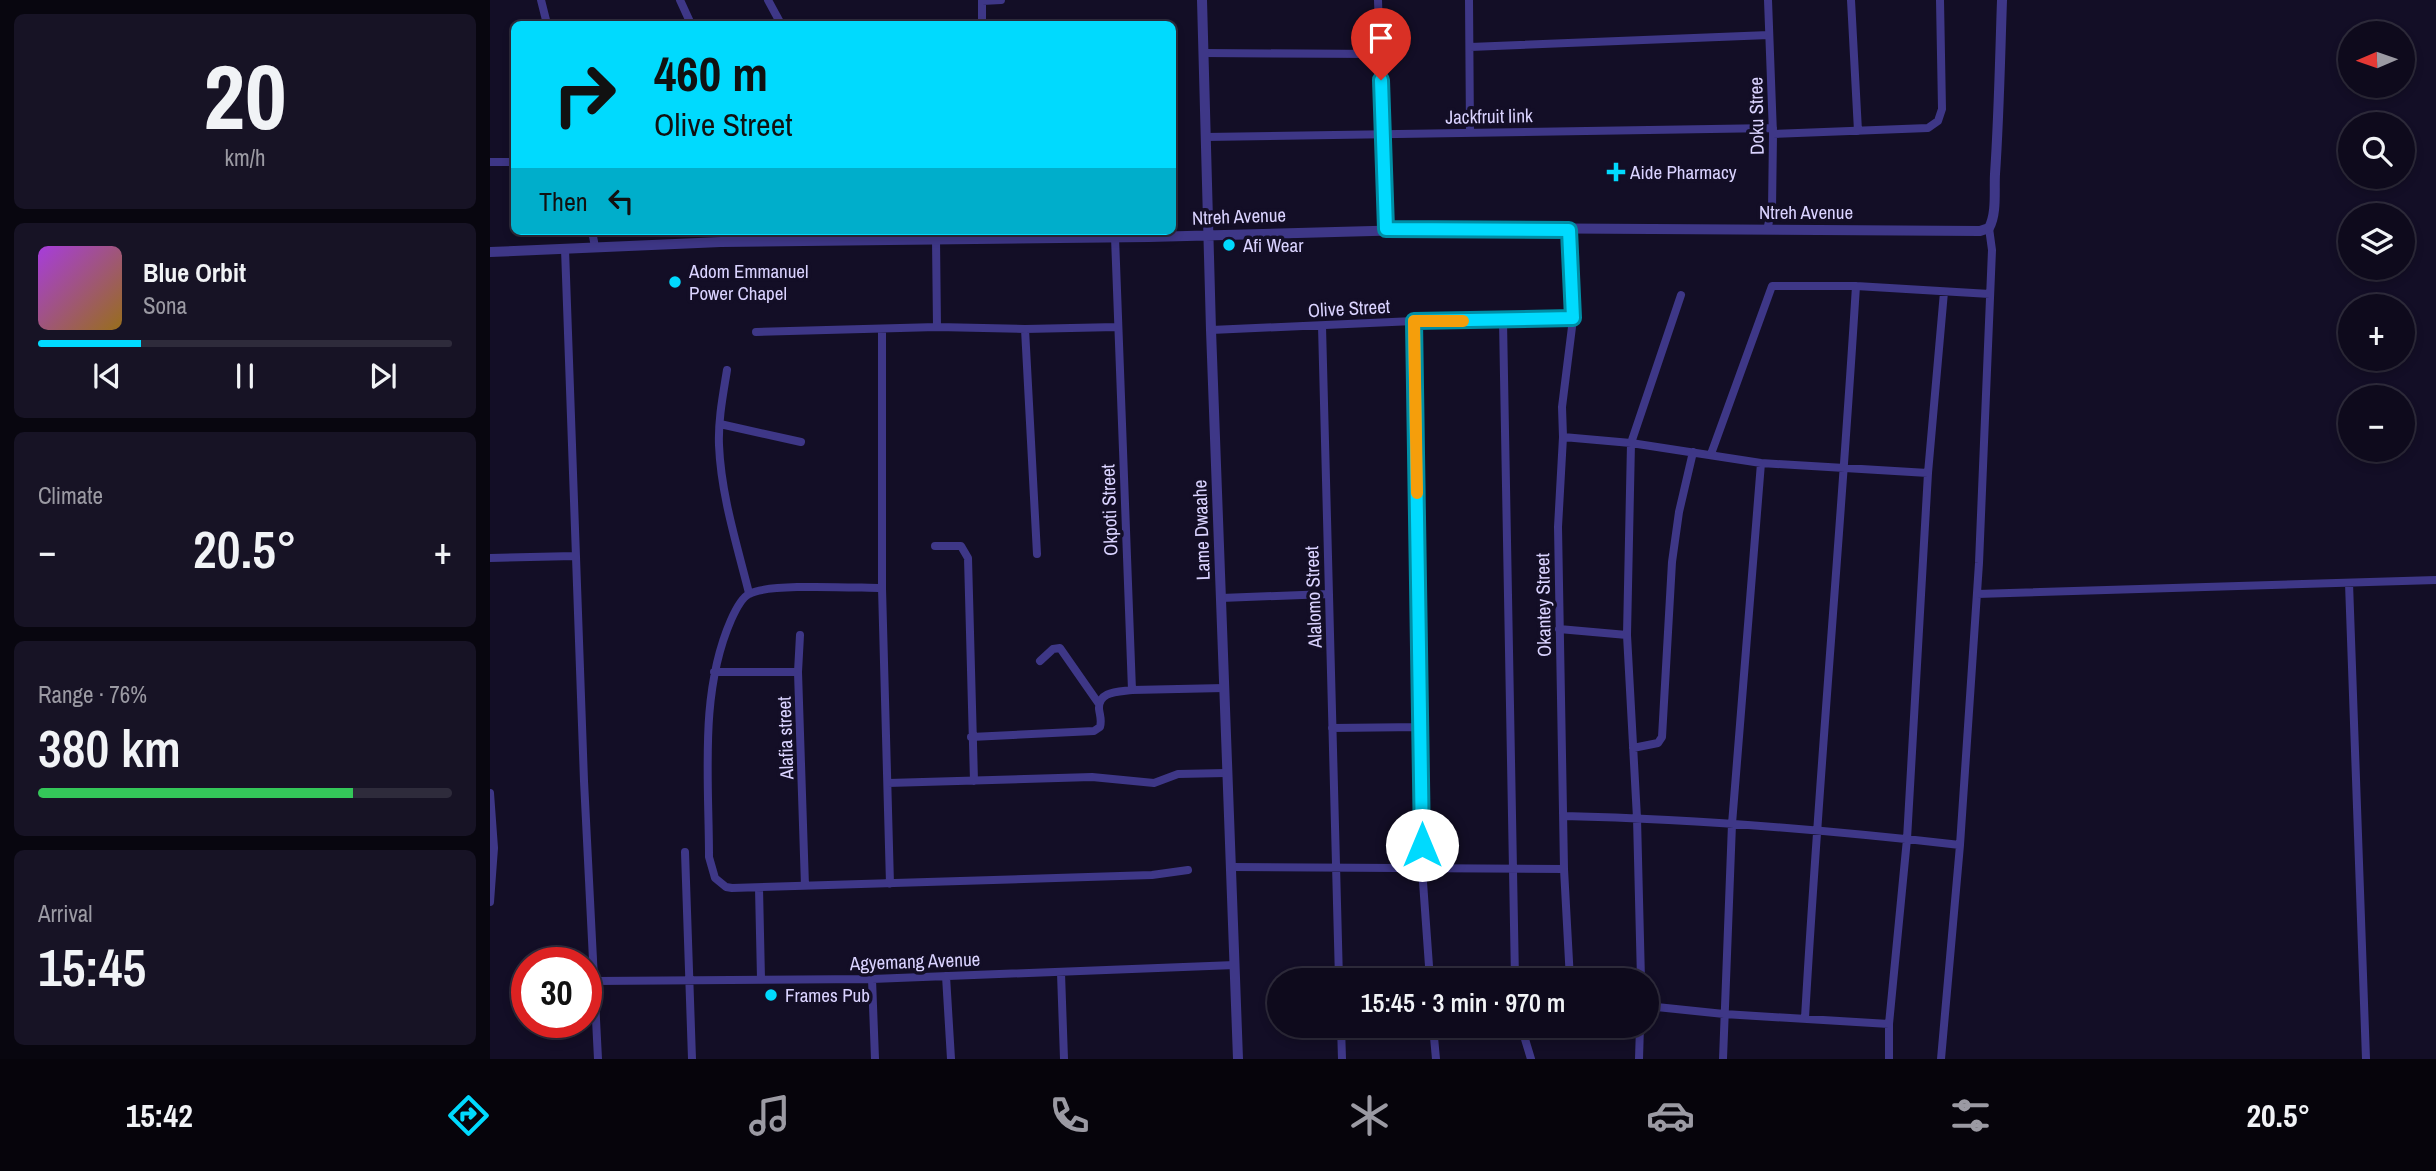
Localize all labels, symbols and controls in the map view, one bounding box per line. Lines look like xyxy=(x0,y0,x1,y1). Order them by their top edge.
pin xyxy=(1351,8,1411,80)
icon: arrive xyxy=(1362,19,1400,57)
north arrow xyxy=(2338,21,2415,98)
map controls xyxy=(2338,21,2415,462)
text: 20 xyxy=(204,35,287,157)
text: 460 m xyxy=(654,40,768,106)
icon: right xyxy=(539,49,630,140)
street label: Doku Stree xyxy=(1742,77,1770,155)
street label: Jackfruit link xyxy=(1445,102,1533,130)
text: Olive Street xyxy=(654,103,793,146)
button: search xyxy=(2338,112,2415,189)
text: km/h xyxy=(225,142,265,173)
place label: Aide Pharmacy xyxy=(1629,159,1737,185)
marker: Aide Pharmacy xyxy=(1608,164,1624,180)
icon: left xyxy=(602,182,640,220)
text: Then xyxy=(539,184,588,219)
street label: Ntreh Avenue xyxy=(1759,199,1853,225)
street label: Ntreh Avenue xyxy=(1191,201,1287,231)
button: layers xyxy=(2338,203,2415,280)
place label: Afi Wear xyxy=(1242,232,1304,258)
marker: Afi Wear xyxy=(1221,237,1237,253)
text: Blue Orbit xyxy=(143,255,246,290)
place label: Adom Emmanuel Power Chapel xyxy=(688,258,809,306)
marker: Adom Emmanuel Power Chapel xyxy=(667,274,683,290)
text: Sona xyxy=(143,290,187,321)
street label: Olive Street xyxy=(1307,293,1391,323)
button: + xyxy=(2338,294,2415,371)
icon: previous xyxy=(88,357,126,395)
icon: pause xyxy=(226,357,264,395)
icon: next xyxy=(364,357,402,395)
button: − xyxy=(2338,385,2415,462)
street label: Okpoti Street xyxy=(1094,463,1124,556)
street label: Lame Dwaahe xyxy=(1186,479,1216,581)
text: Climate xyxy=(38,480,103,511)
text: 20.5° xyxy=(193,514,297,584)
text: − xyxy=(38,525,56,576)
text: + xyxy=(434,525,452,576)
street label: Alalomo Street xyxy=(1298,545,1328,650)
street label: Okantey Street xyxy=(1529,552,1557,657)
text: Range · 76% xyxy=(38,679,147,710)
street label: Alafia street xyxy=(771,695,799,781)
text: 380 km xyxy=(38,713,181,783)
position arrow xyxy=(1385,808,1459,882)
text: Arrival xyxy=(38,898,93,929)
text: 15:45 xyxy=(38,932,146,1002)
street label: Agyemang Avenue xyxy=(848,946,981,976)
speed limit sign: 30 xyxy=(511,947,602,1038)
place label: Frames Pub xyxy=(785,982,870,1008)
text: 15:45 · 3 min · 970 m xyxy=(1361,985,1565,1020)
marker: Frames Pub xyxy=(763,987,779,1003)
icon: directions xyxy=(444,1091,493,1140)
icon: music xyxy=(745,1091,794,1140)
icon: phone xyxy=(1045,1091,1094,1140)
icon: climate xyxy=(1345,1091,1394,1140)
icon: car xyxy=(1646,1091,1695,1140)
icon: filters xyxy=(1946,1091,1995,1140)
text: 15:42 xyxy=(126,1094,193,1137)
text: 20.5° xyxy=(2246,1094,2310,1137)

